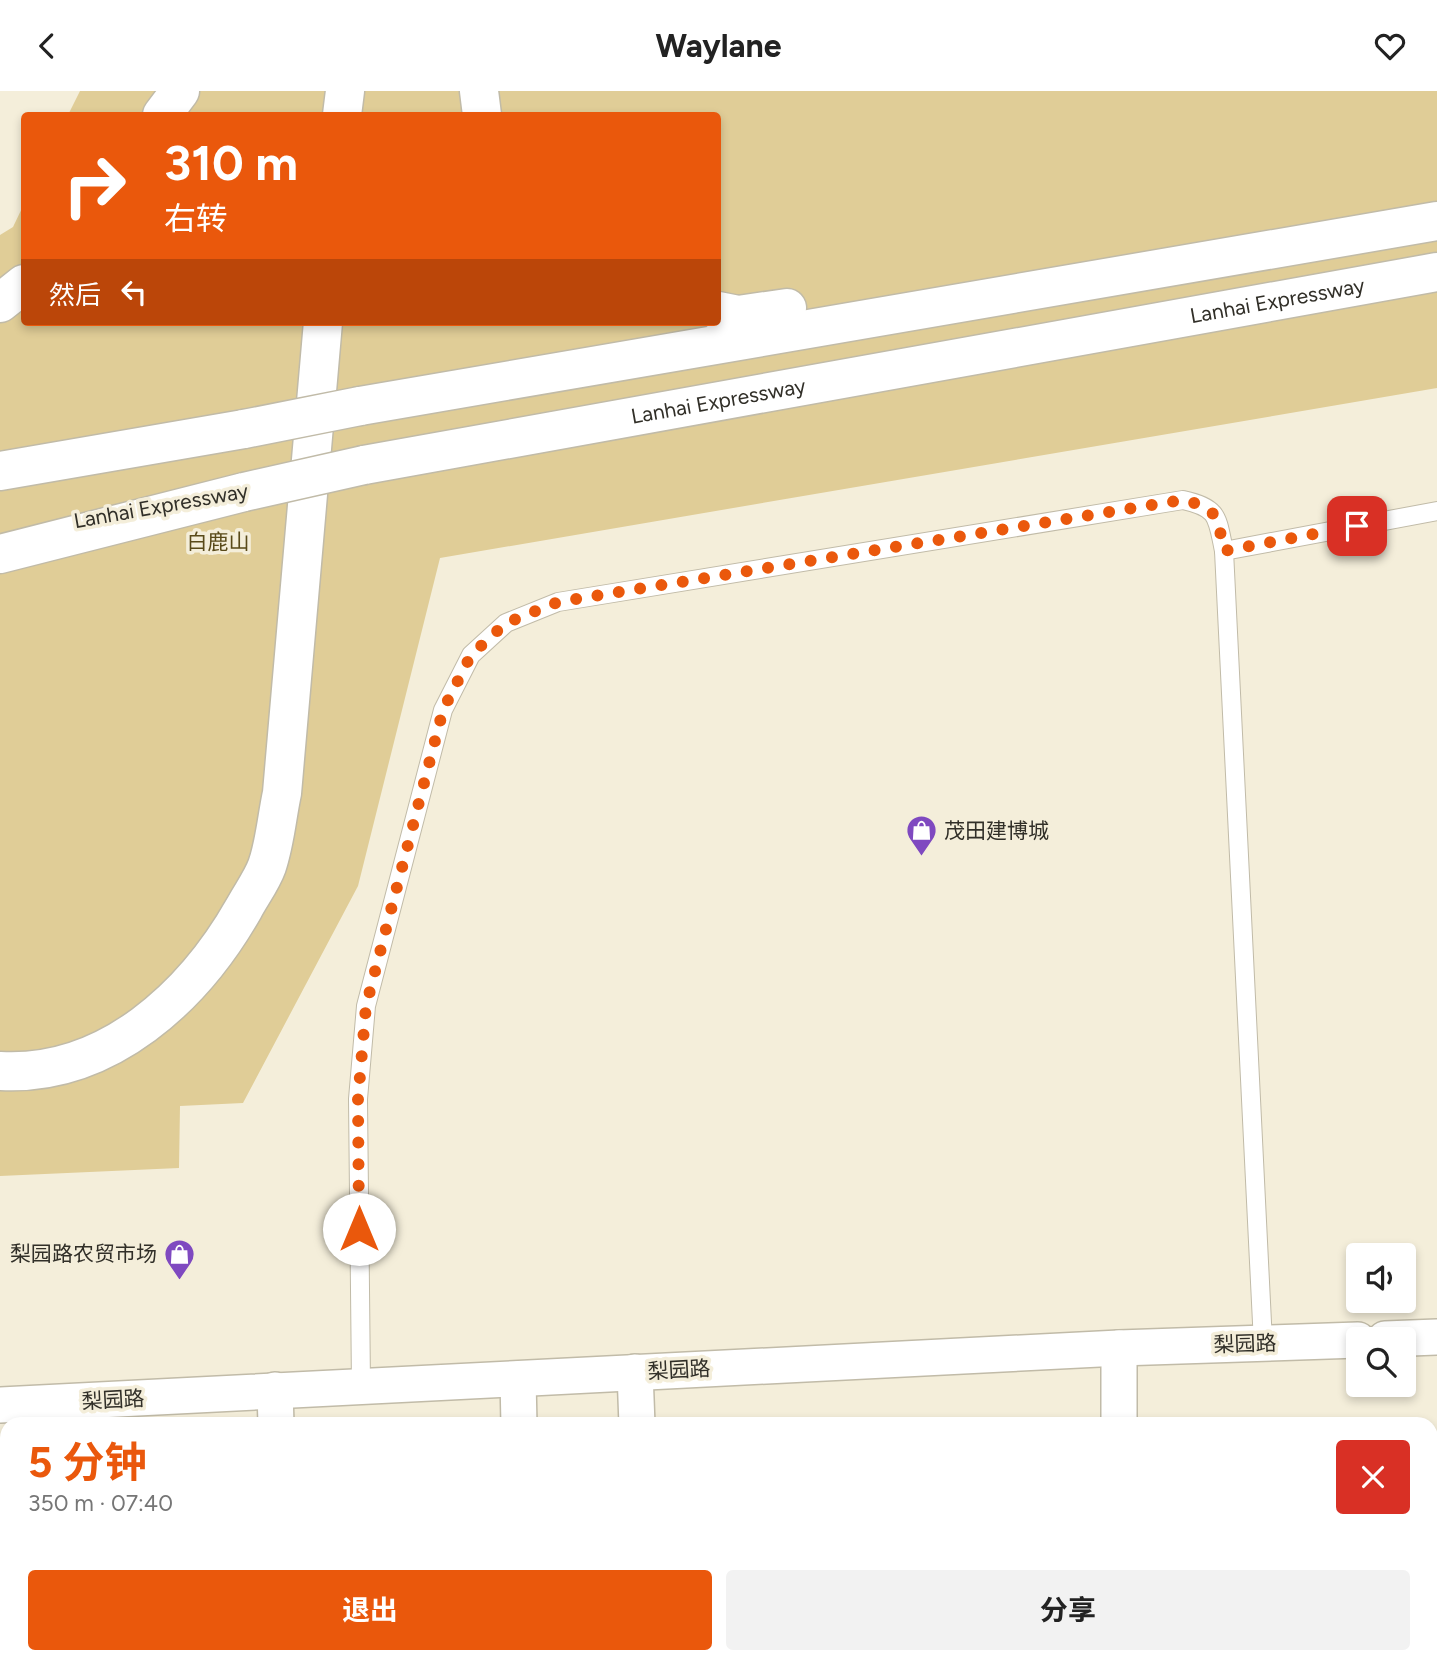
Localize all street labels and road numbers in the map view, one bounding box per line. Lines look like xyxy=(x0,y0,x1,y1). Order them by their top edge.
street label: Lanhai Expressway xyxy=(1188,272,1366,328)
street label: Lanhai Expressway xyxy=(629,373,807,429)
street label: Lanhai Expressway xyxy=(72,478,250,533)
street label: 梨园路 xyxy=(1213,1330,1277,1357)
street label: 梨园路 xyxy=(647,1355,711,1384)
street label: 梨园路 xyxy=(81,1385,145,1414)

